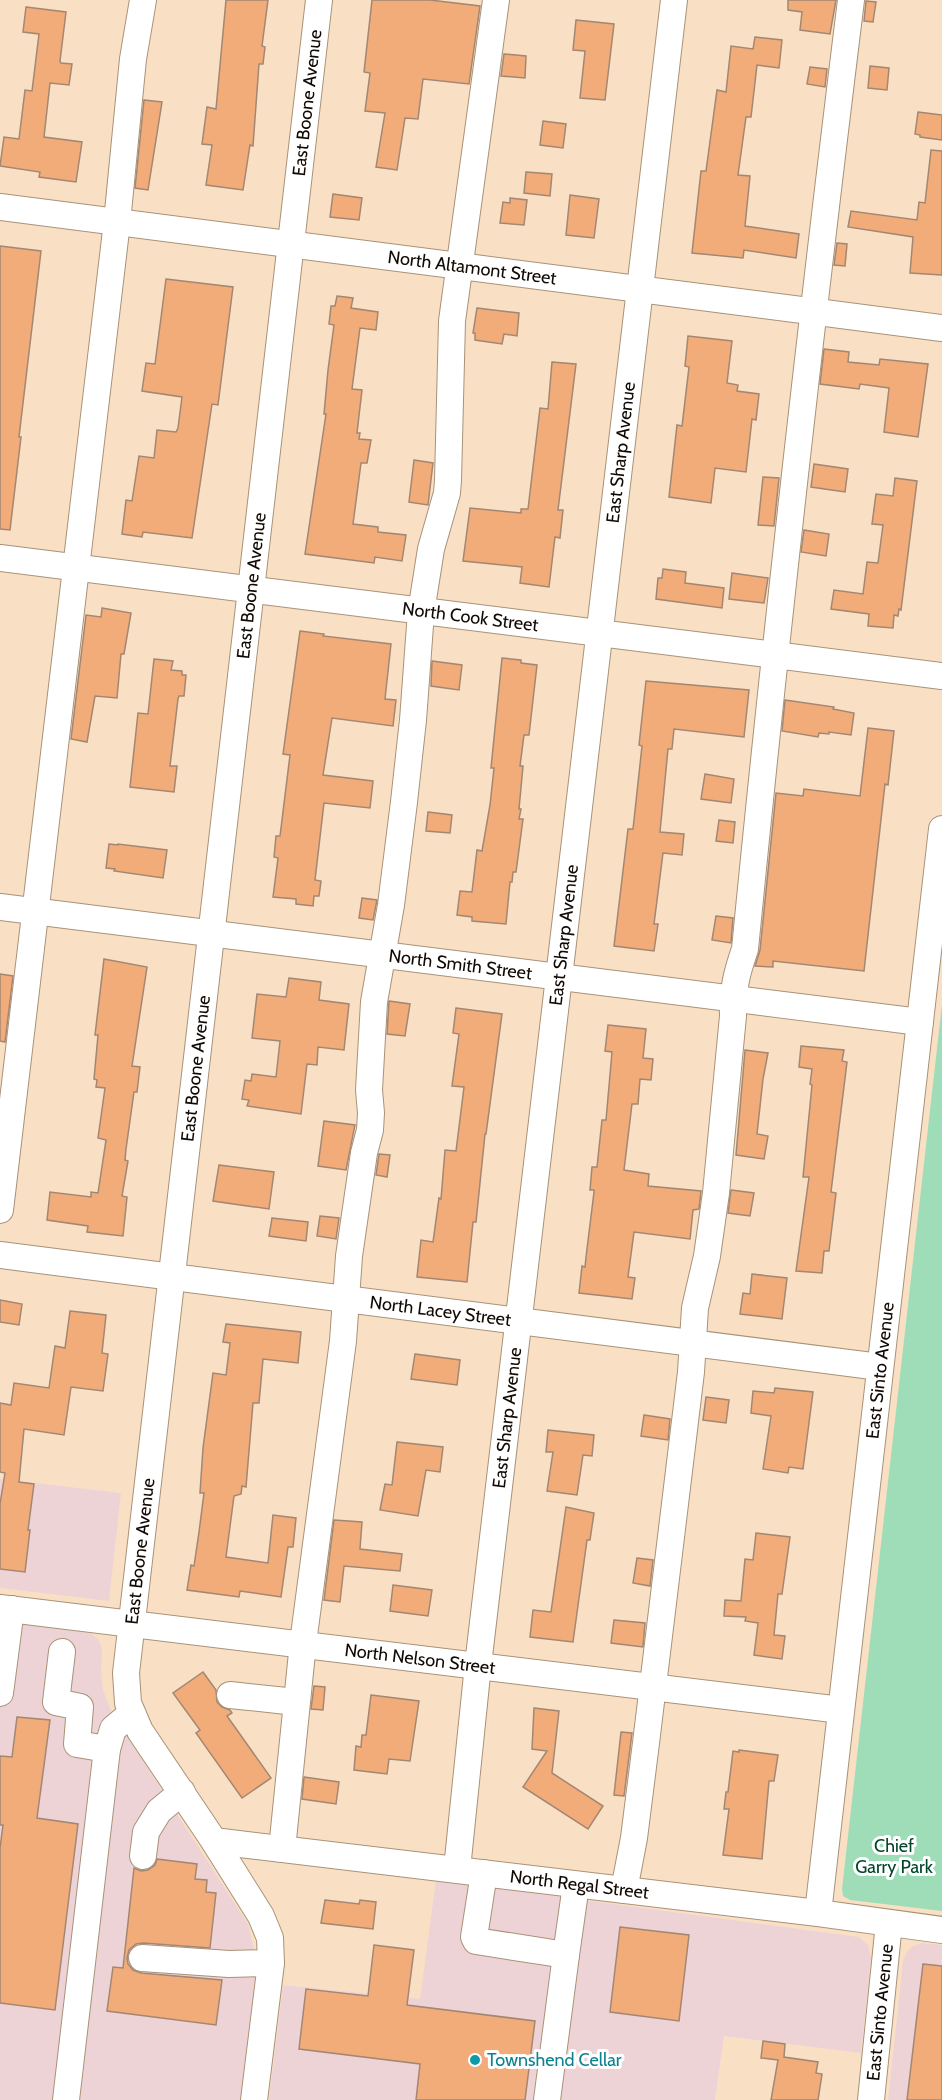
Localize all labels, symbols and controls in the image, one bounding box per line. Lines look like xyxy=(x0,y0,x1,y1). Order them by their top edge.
street label: East Boone Avenue xyxy=(288,28,326,177)
street label: North Altamont Street xyxy=(386,246,558,289)
street label: East Sharp Avenue xyxy=(602,381,640,524)
street label: East Boone Avenue xyxy=(232,511,271,660)
street label: North Cook Street xyxy=(401,597,540,636)
street label: East Sharp Avenue xyxy=(545,863,583,1007)
street label: North Smith Street xyxy=(388,945,533,984)
street label: East Boone Avenue xyxy=(176,994,215,1143)
street label: North Lacey Street xyxy=(368,1291,512,1331)
street label: East Sinto Avenue xyxy=(861,1301,899,1440)
street label: East Sharp Avenue xyxy=(488,1346,526,1490)
street label: East Boone Avenue xyxy=(121,1477,159,1626)
street label: North Nelson Street xyxy=(343,1639,497,1679)
park label: Chief Garry Park xyxy=(855,1835,934,1878)
street label: North Regal Street xyxy=(509,1865,650,1904)
street label: East Sinto Avenue xyxy=(862,1943,898,2082)
place label: Townshend Cellar xyxy=(487,2049,622,2071)
marker: Townshend Cellar xyxy=(468,2053,482,2067)

